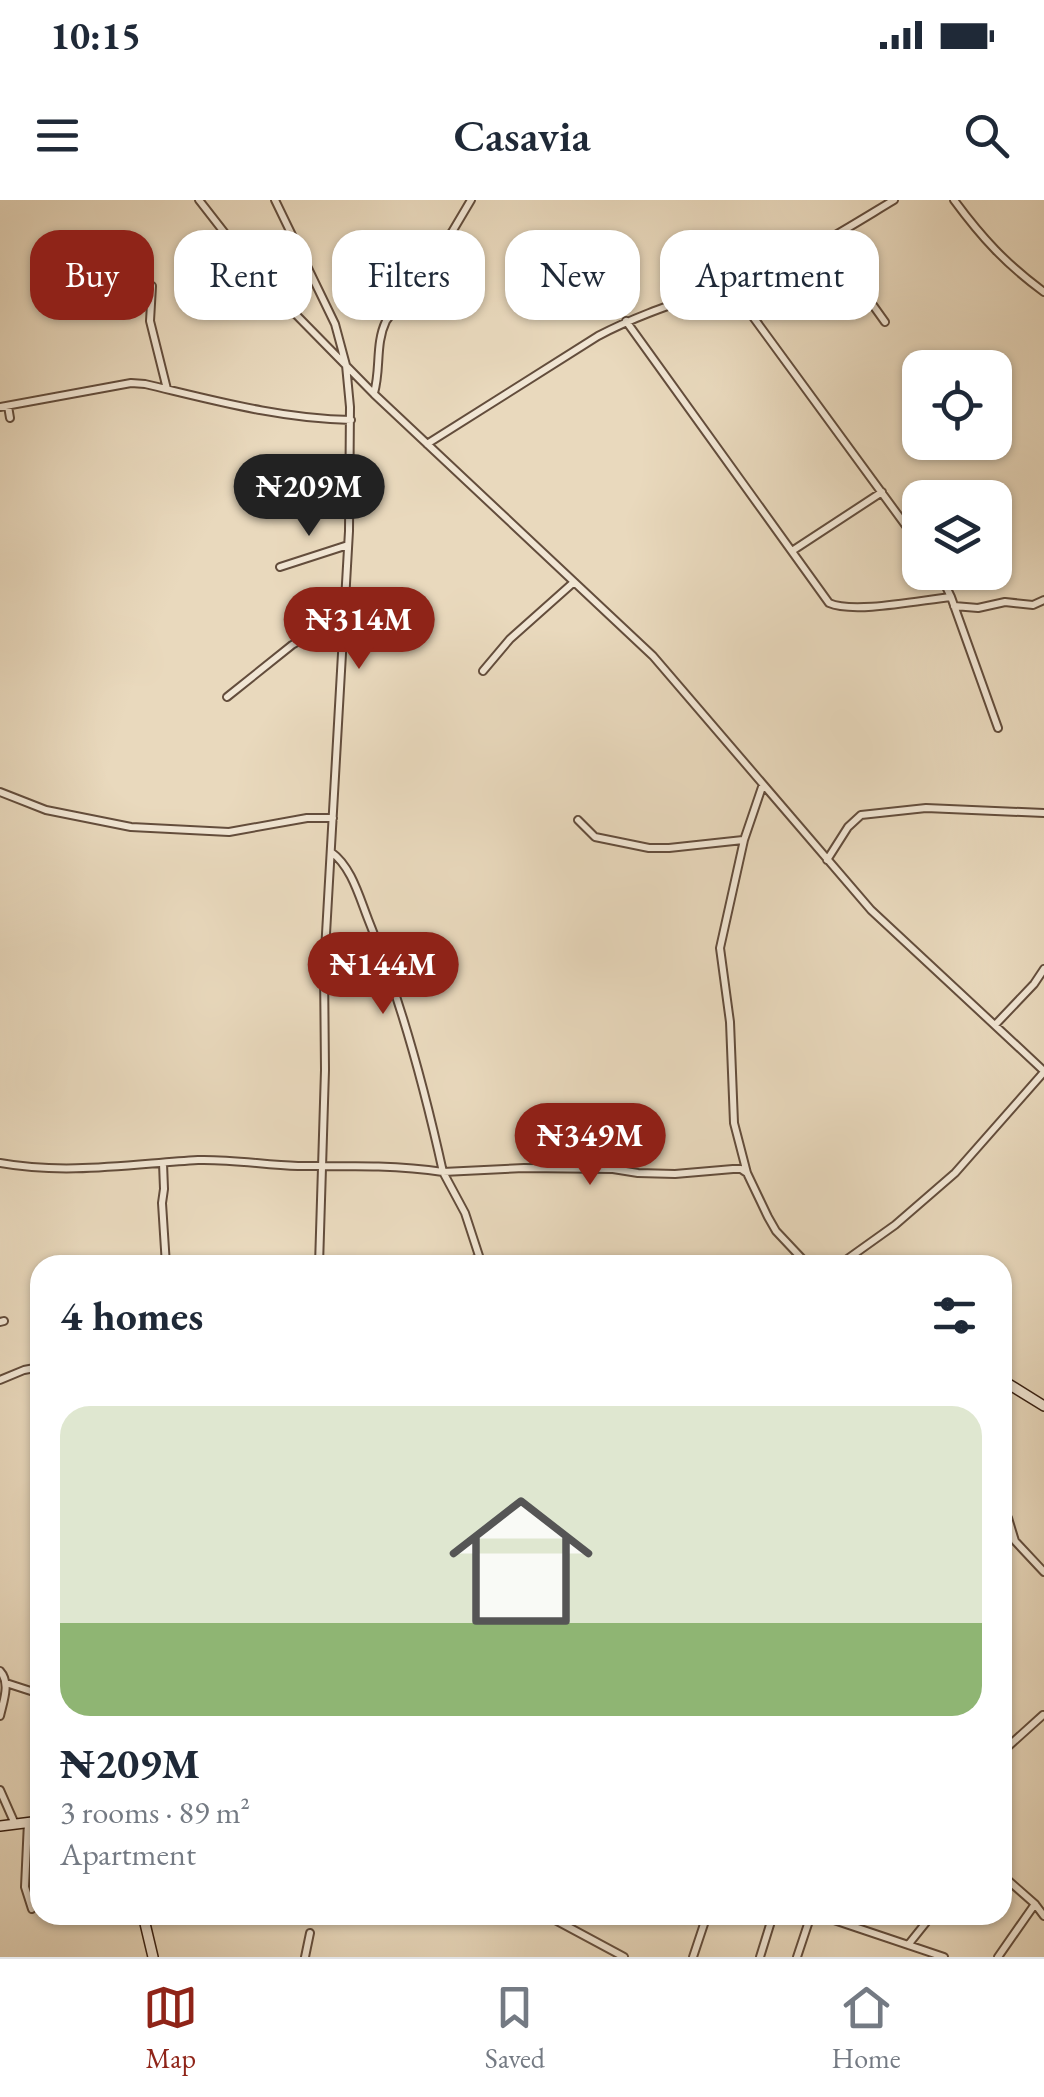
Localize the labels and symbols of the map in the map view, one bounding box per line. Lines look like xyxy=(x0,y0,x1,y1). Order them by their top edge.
pin: ₦209M xyxy=(239,454,379,539)
pin: ₦314M xyxy=(289,587,429,672)
pin: ₦144M xyxy=(313,932,453,1017)
pin: ₦349M xyxy=(520,1103,660,1188)

